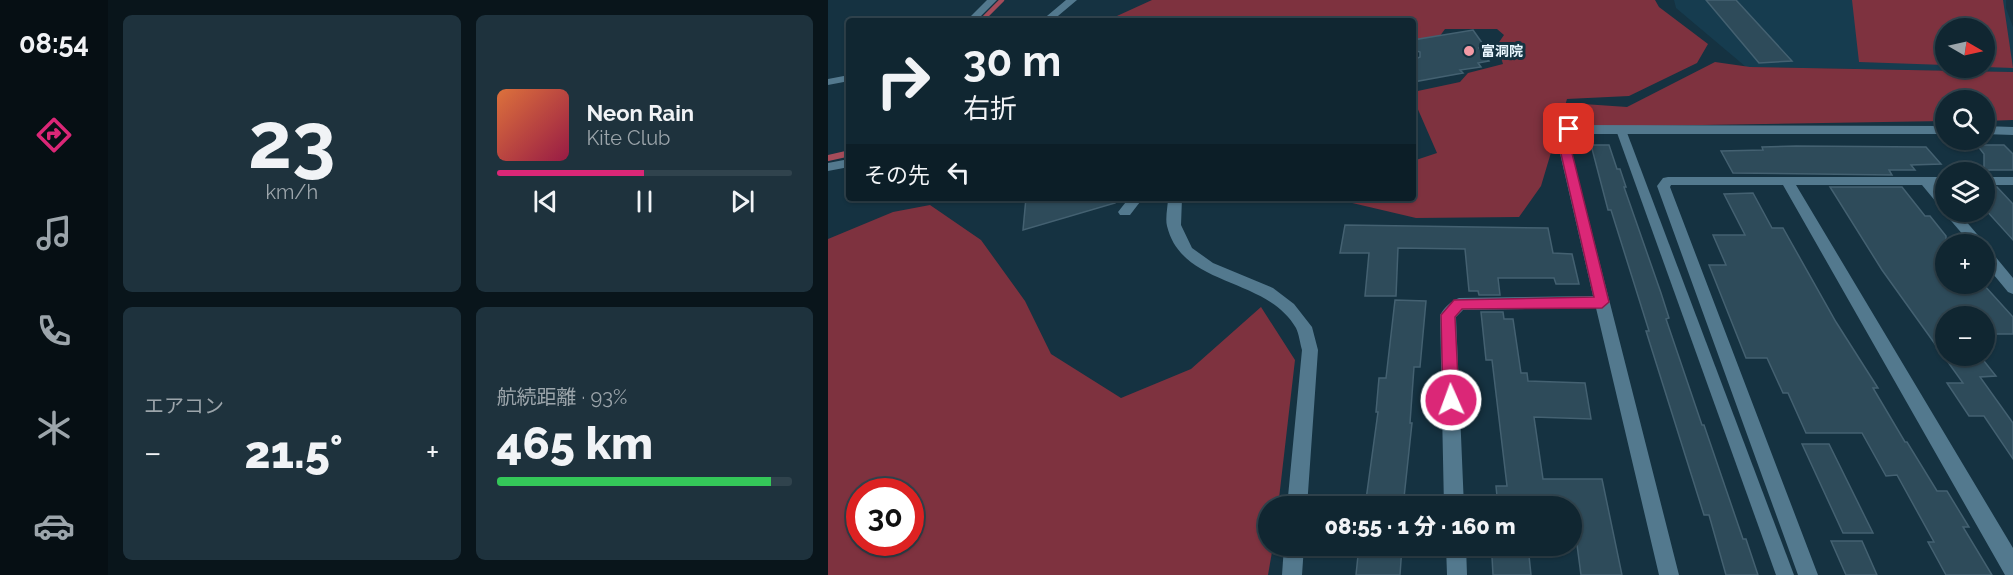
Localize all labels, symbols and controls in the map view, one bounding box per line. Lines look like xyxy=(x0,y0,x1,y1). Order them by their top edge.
north arrow xyxy=(1935,18,1995,78)
map controls xyxy=(1935,18,1995,366)
text: 08:54 xyxy=(19,28,89,59)
text: 30 m xyxy=(963,37,1061,86)
icon: right xyxy=(864,42,942,120)
place label: 富洞院 xyxy=(1481,43,1523,59)
marker: 富洞院 xyxy=(1462,44,1476,58)
button: search xyxy=(1935,90,1995,150)
text: 右折 xyxy=(963,93,1017,124)
text: 23 xyxy=(248,95,336,186)
text: Neon Rain xyxy=(587,100,694,126)
pin xyxy=(1543,103,1594,154)
icon: arrive xyxy=(1552,112,1585,145)
icon: directions xyxy=(33,114,75,156)
text: Kite Club xyxy=(587,126,670,150)
icon: left xyxy=(942,156,975,189)
text: その先 xyxy=(864,162,930,188)
button: layers xyxy=(1935,162,1995,222)
text: km/h xyxy=(265,180,318,204)
icon: previous xyxy=(529,185,562,218)
icon: pause xyxy=(628,185,661,218)
icon: next xyxy=(726,185,759,218)
icon: music xyxy=(33,212,75,254)
button: + xyxy=(1935,234,1995,294)
button: − xyxy=(1935,306,1995,366)
icon: phone xyxy=(33,310,75,352)
position arrow xyxy=(1419,368,1483,432)
text: 航続距離 · 93% xyxy=(497,385,627,409)
text: エアコン xyxy=(144,394,224,418)
icon: climate xyxy=(33,407,75,449)
text: 465 km xyxy=(497,417,653,470)
text: 21.5° xyxy=(245,426,343,479)
text: − xyxy=(144,433,162,472)
text: + xyxy=(426,433,439,472)
speed limit sign: 30 xyxy=(846,478,924,556)
icon: car xyxy=(33,505,75,547)
text: 08:55 · 1 分 · 160 m xyxy=(1325,513,1515,539)

